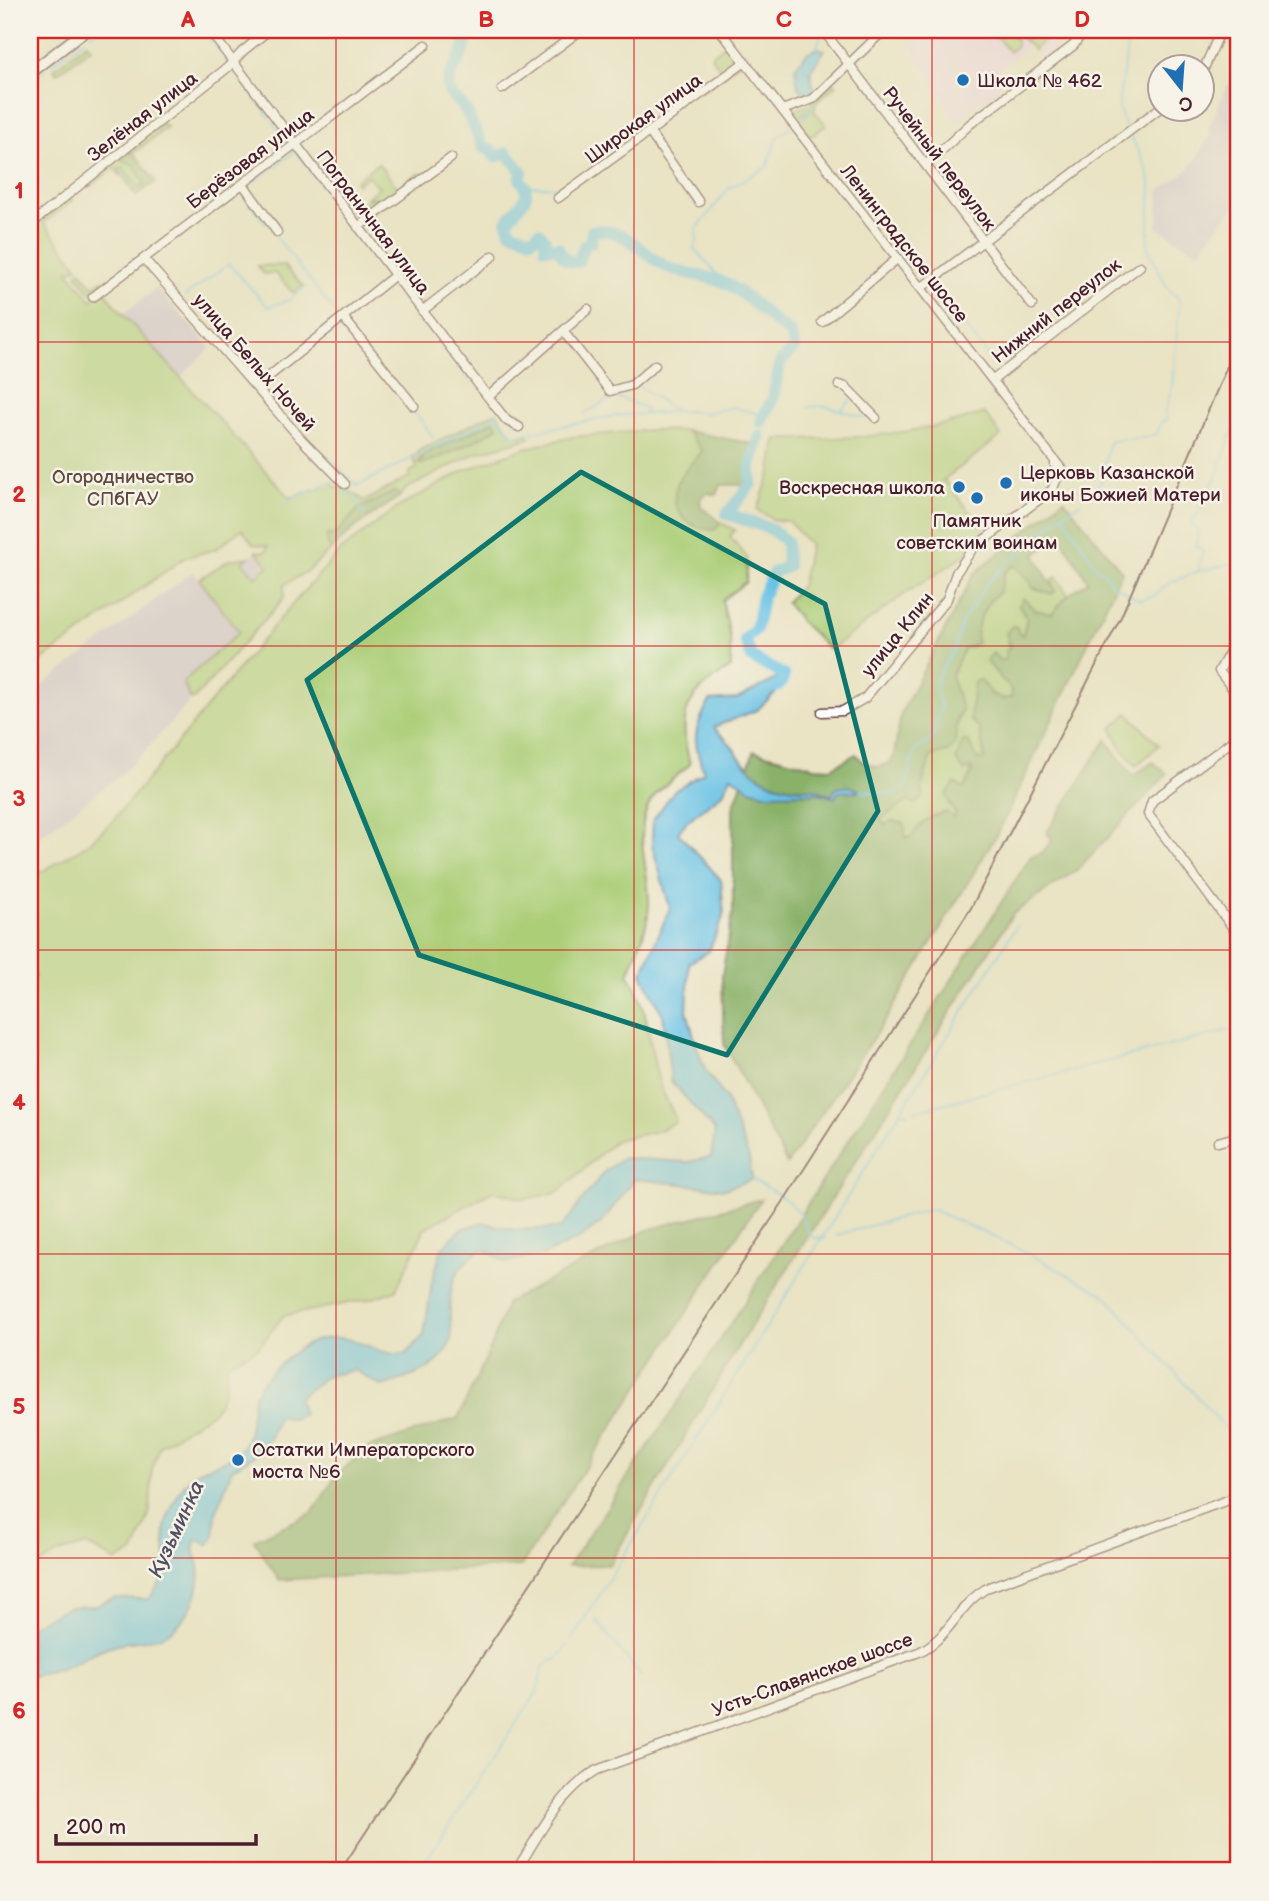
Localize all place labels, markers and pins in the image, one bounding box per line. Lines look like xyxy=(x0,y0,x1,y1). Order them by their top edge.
place label: Школа № 462 xyxy=(977,70,1103,93)
marker: Школа № 462 xyxy=(955,72,971,88)
place label: Церковь Казанской иконы Божией Матери xyxy=(1020,462,1221,507)
marker: Церковь Казанской иконы Божией Матери xyxy=(998,475,1014,491)
place label: Воскресная школа xyxy=(779,477,945,500)
marker: Воскресная школа xyxy=(951,479,967,495)
marker: Памятник советским воинам xyxy=(969,490,985,506)
place label: Памятник советским воинам xyxy=(897,510,1057,555)
place label: Остатки Императорского моста №6 xyxy=(252,1439,475,1484)
marker: Остатки Императорского моста №6 xyxy=(230,1452,246,1468)

